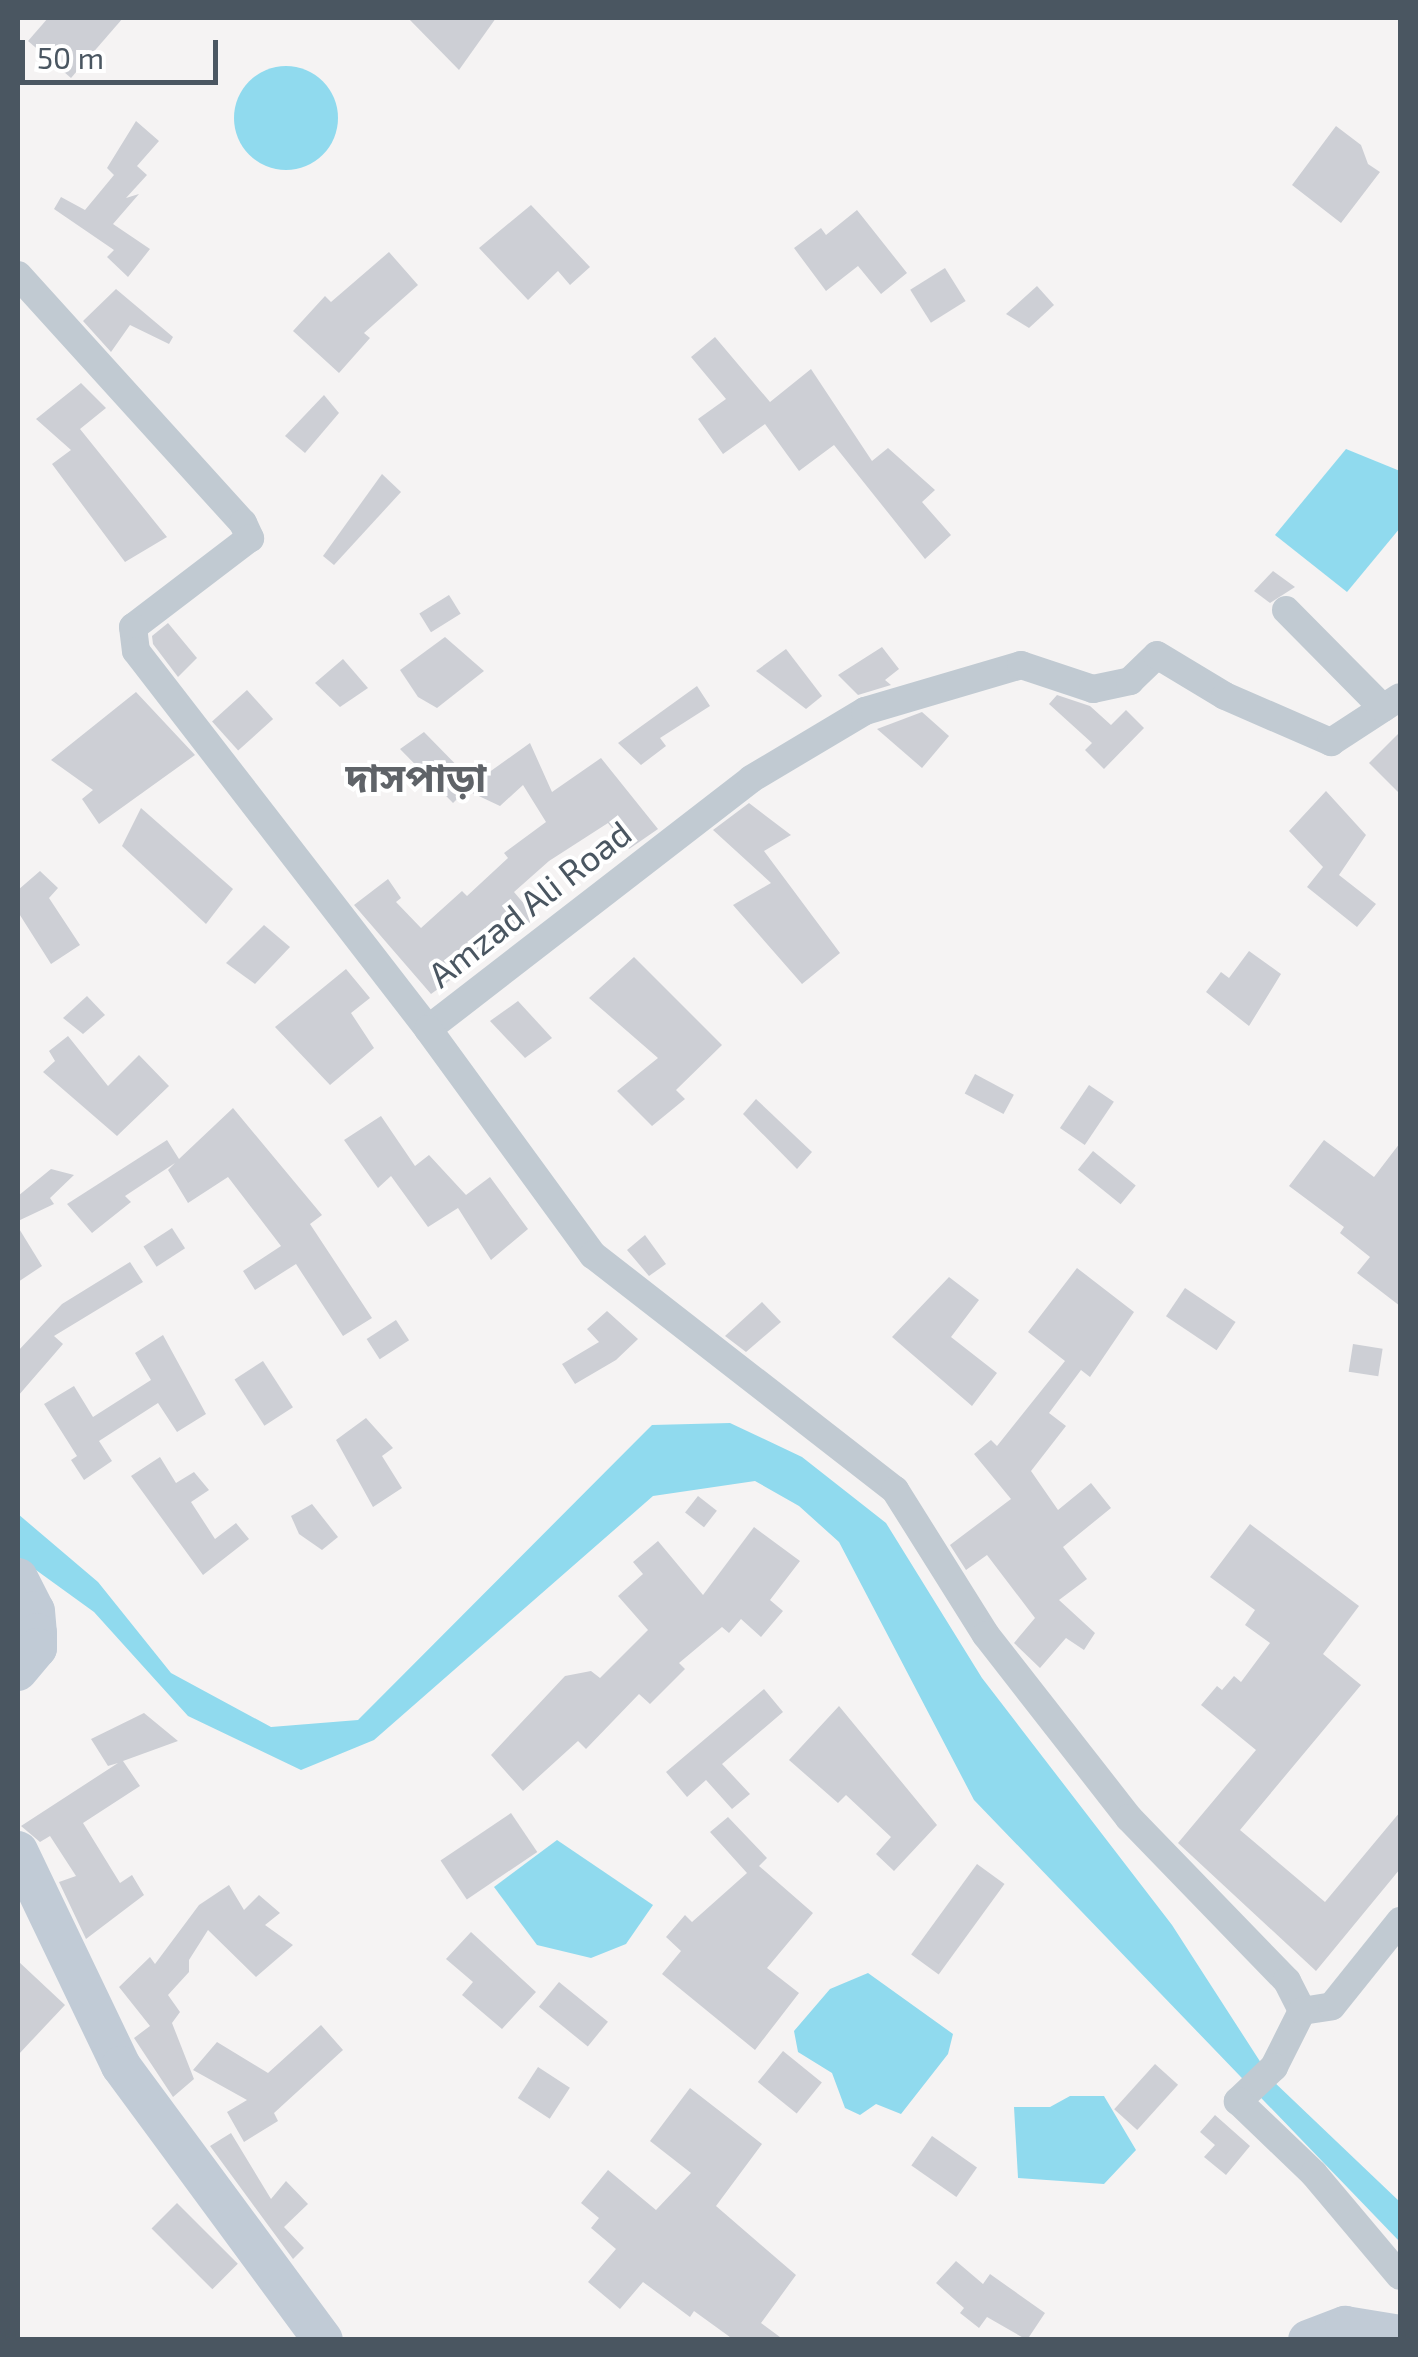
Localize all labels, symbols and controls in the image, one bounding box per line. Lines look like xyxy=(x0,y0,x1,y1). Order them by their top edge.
scale bar xyxy=(25,20,222,82)
text: 50 m xyxy=(37,39,104,75)
district label: দাসপাড়া xyxy=(346,752,486,800)
street label: Amzad Ali Road xyxy=(419,811,639,995)

